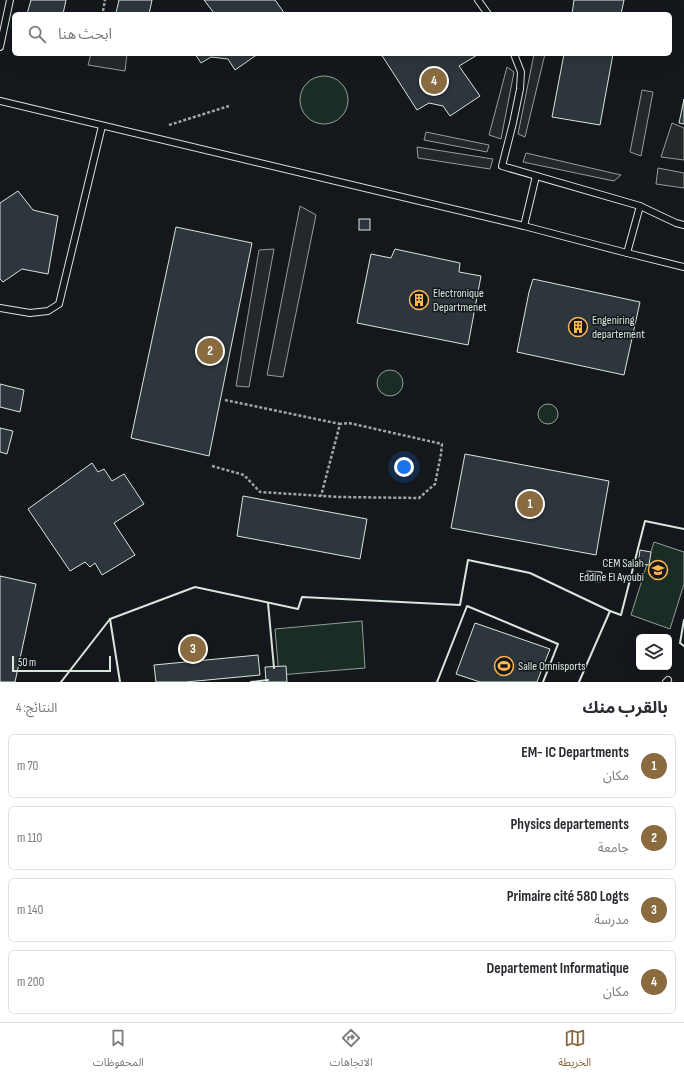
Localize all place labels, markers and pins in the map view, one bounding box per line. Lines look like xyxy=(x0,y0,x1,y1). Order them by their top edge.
pin: 4 xyxy=(421,66,447,96)
place label: Electronique Departmenet xyxy=(433,286,487,315)
building icon: Electronique Departmenet xyxy=(408,289,430,311)
place label: Engeniring departement xyxy=(592,313,645,342)
building icon: Engeniring departement xyxy=(567,316,589,338)
pin: 2 xyxy=(197,336,223,366)
pin: 1 xyxy=(517,489,543,519)
place label: CEM Salah Eddine El Ayoubi xyxy=(579,556,644,585)
school or university icon: CEM Salah Eddine El Ayoubi xyxy=(647,559,669,581)
pin: 3 xyxy=(180,634,206,664)
sports icon: Salle Omnisports xyxy=(493,655,515,677)
place label: Salle Omnisports xyxy=(518,659,586,674)

